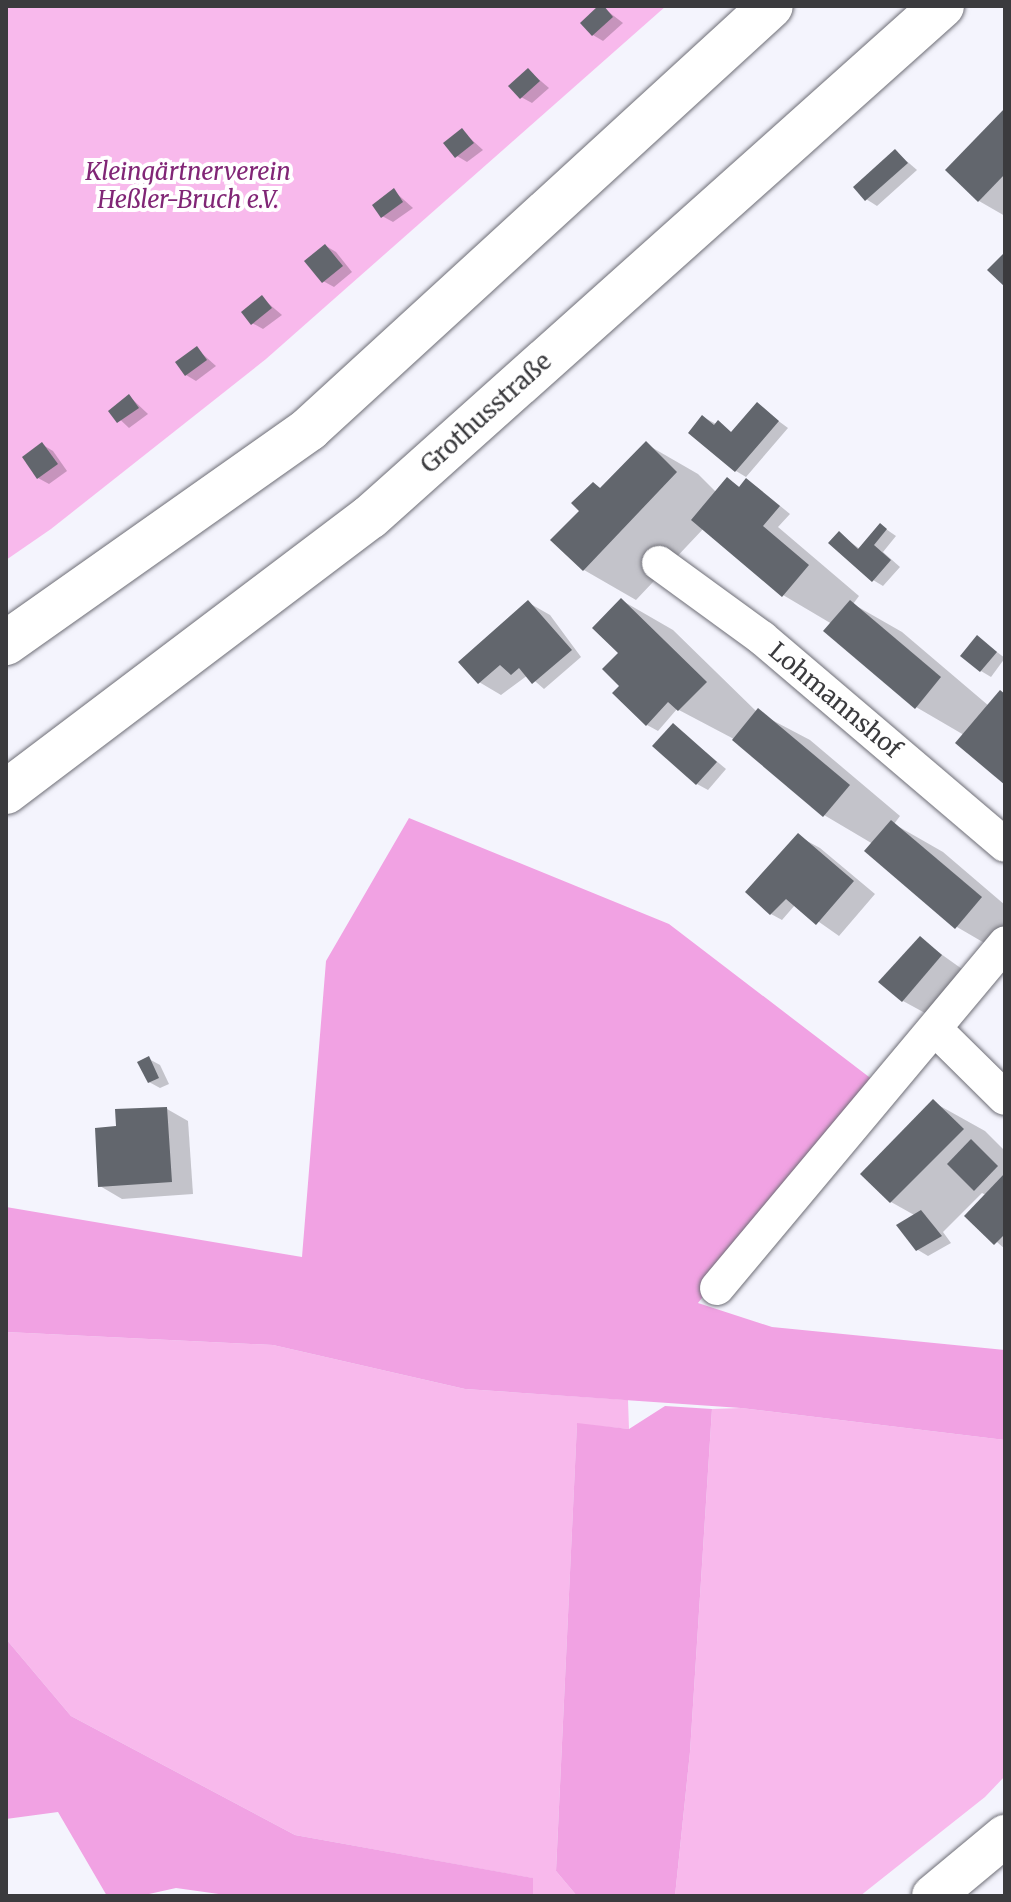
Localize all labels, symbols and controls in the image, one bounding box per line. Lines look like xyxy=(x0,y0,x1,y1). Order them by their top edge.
park label: Kleingärtnerverein Heßler-Bruch e.V. xyxy=(85,158,291,214)
street label: Grothusstraße xyxy=(415,347,557,479)
street label: Lohmannshof xyxy=(763,636,907,764)

